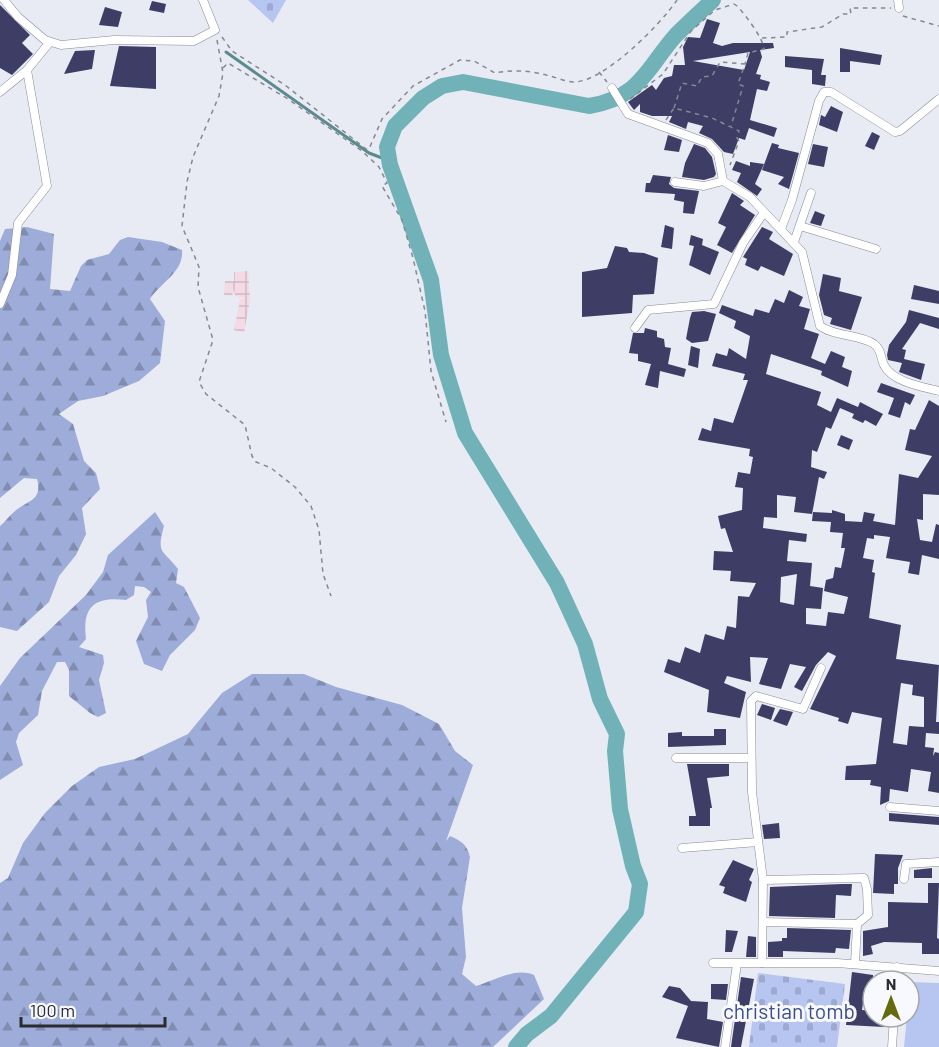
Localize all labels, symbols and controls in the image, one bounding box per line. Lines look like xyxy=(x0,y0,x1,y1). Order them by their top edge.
north arrow xyxy=(861,969,921,1029)
text: N xyxy=(886,974,896,993)
scale bar xyxy=(21,990,165,1028)
park label: christian tomb xyxy=(723,998,855,1023)
text: 100 m xyxy=(30,999,75,1021)

